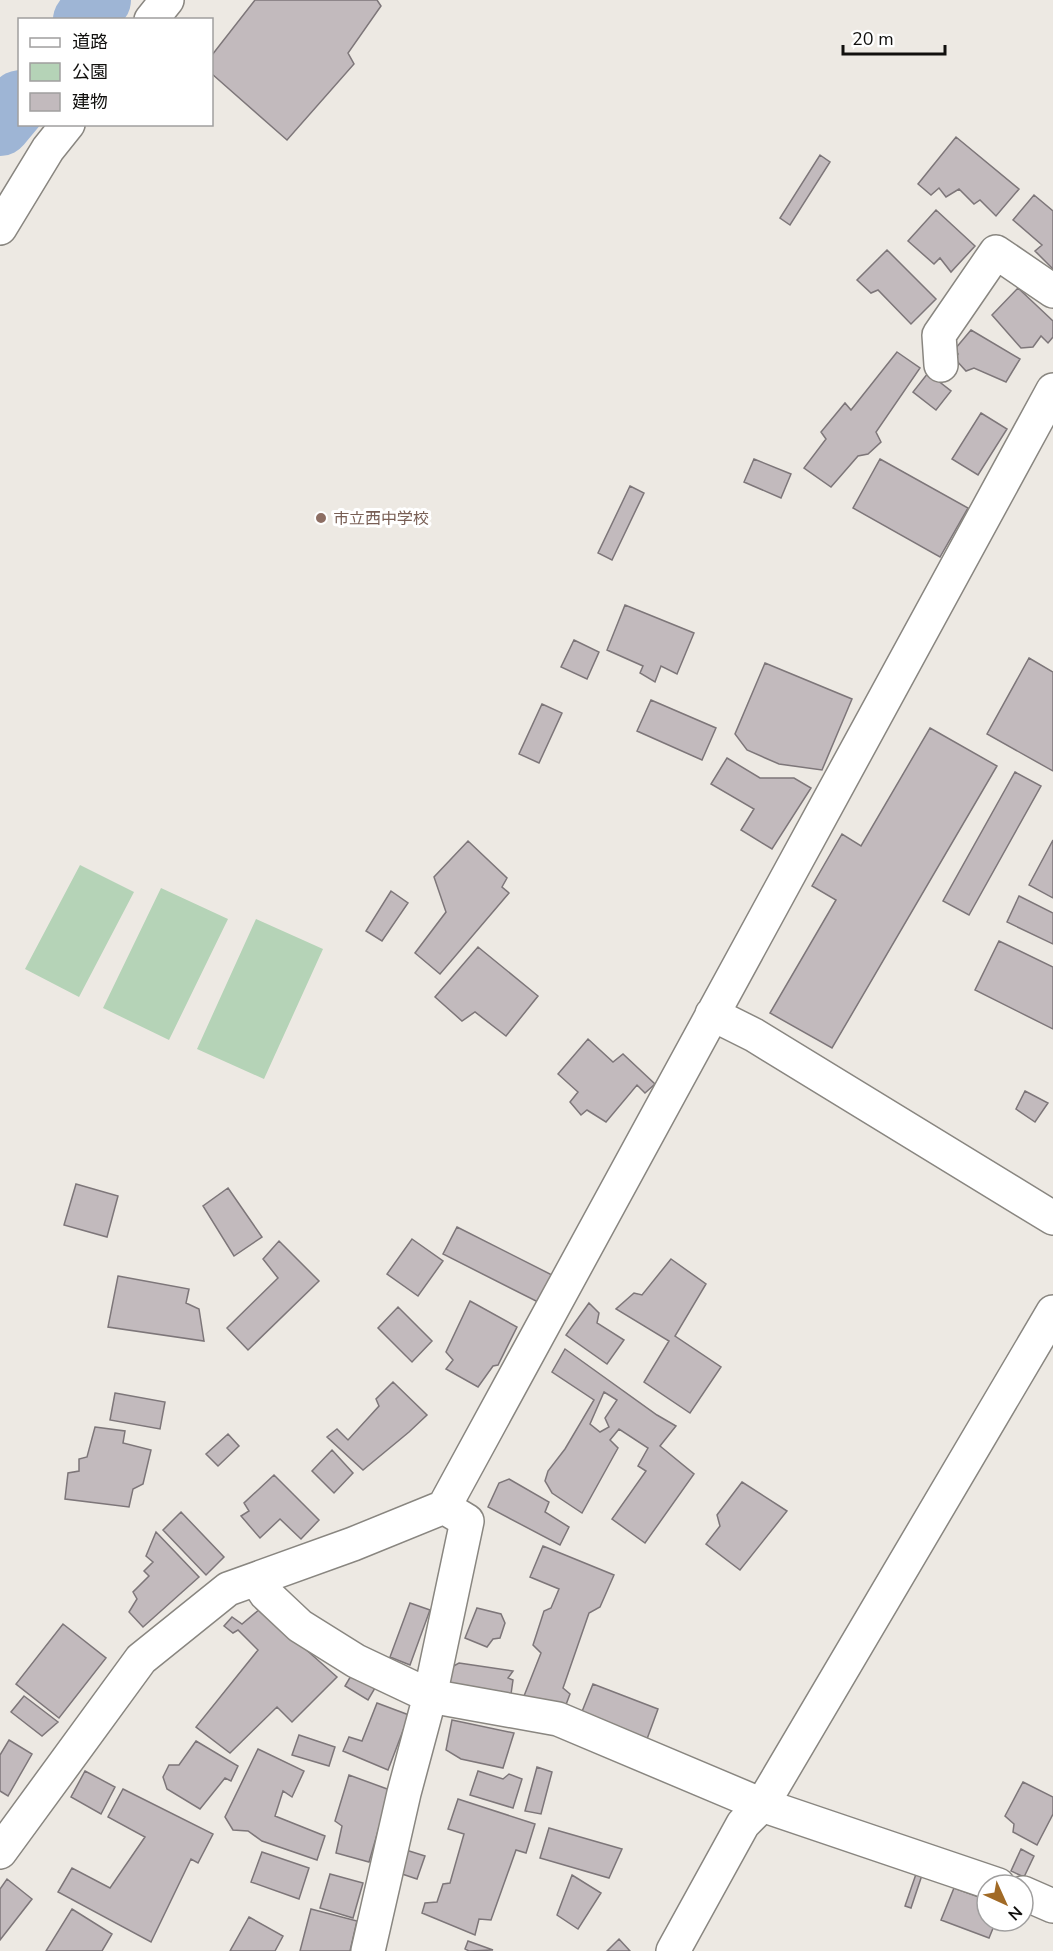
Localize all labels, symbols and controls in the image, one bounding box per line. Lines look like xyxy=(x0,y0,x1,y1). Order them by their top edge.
legend xyxy=(18,18,213,126)
scale bar xyxy=(843,18,945,56)
text: 20 m xyxy=(852,27,894,51)
text: 道路 xyxy=(72,30,108,54)
text: 公園 xyxy=(72,60,108,84)
text: 建物 xyxy=(72,90,108,114)
place label: 市立西中学校 xyxy=(333,508,429,530)
marker: 市立西中学校 xyxy=(314,511,328,525)
north arrow xyxy=(975,1873,1035,1933)
text: N xyxy=(1003,1901,1027,1925)

